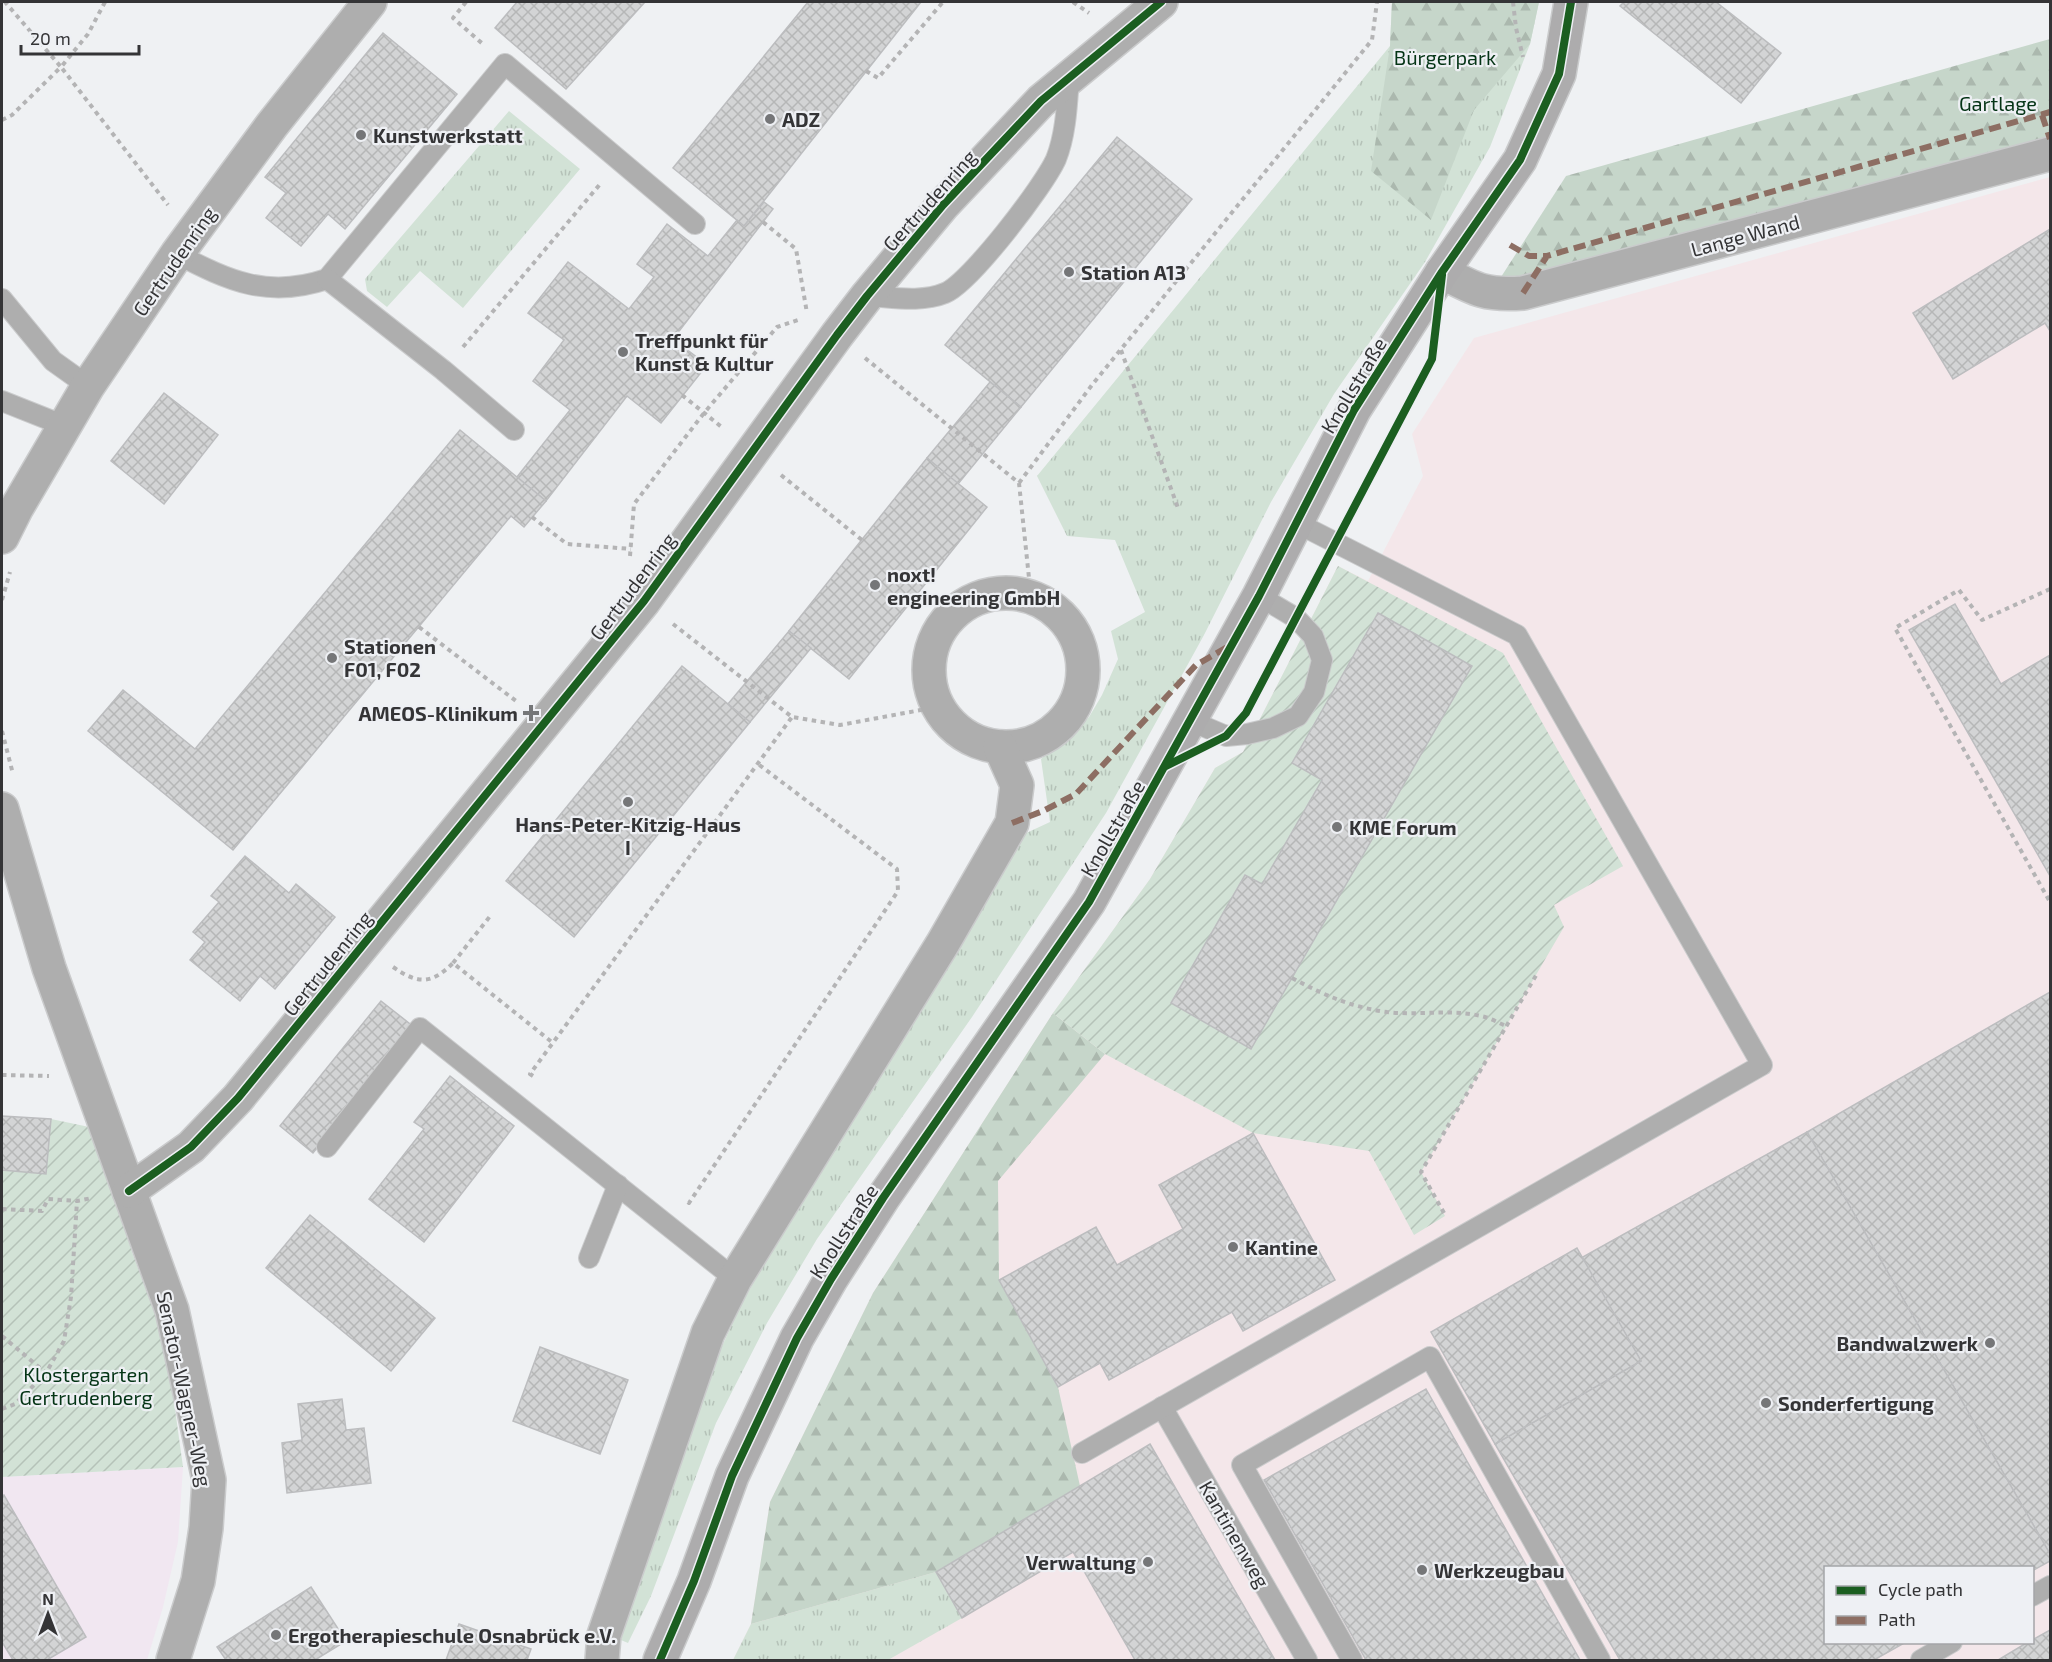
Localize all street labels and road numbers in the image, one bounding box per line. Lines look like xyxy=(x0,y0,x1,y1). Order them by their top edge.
street label: Gertrudenring xyxy=(877,144,981,256)
street label: Gertrudenring xyxy=(127,202,221,320)
street label: Lange Wand xyxy=(1688,209,1802,261)
street label: Knollstraße xyxy=(1315,333,1391,437)
street label: Gertrudenring xyxy=(584,528,680,644)
street label: Knollstraße xyxy=(1075,775,1149,881)
street label: Gertrudenring xyxy=(277,906,377,1020)
street label: Knollstraße xyxy=(804,1179,882,1283)
street label: Senator-Wagner-Weg xyxy=(153,1289,217,1489)
street label: Kantinenweg xyxy=(1195,1476,1275,1592)

